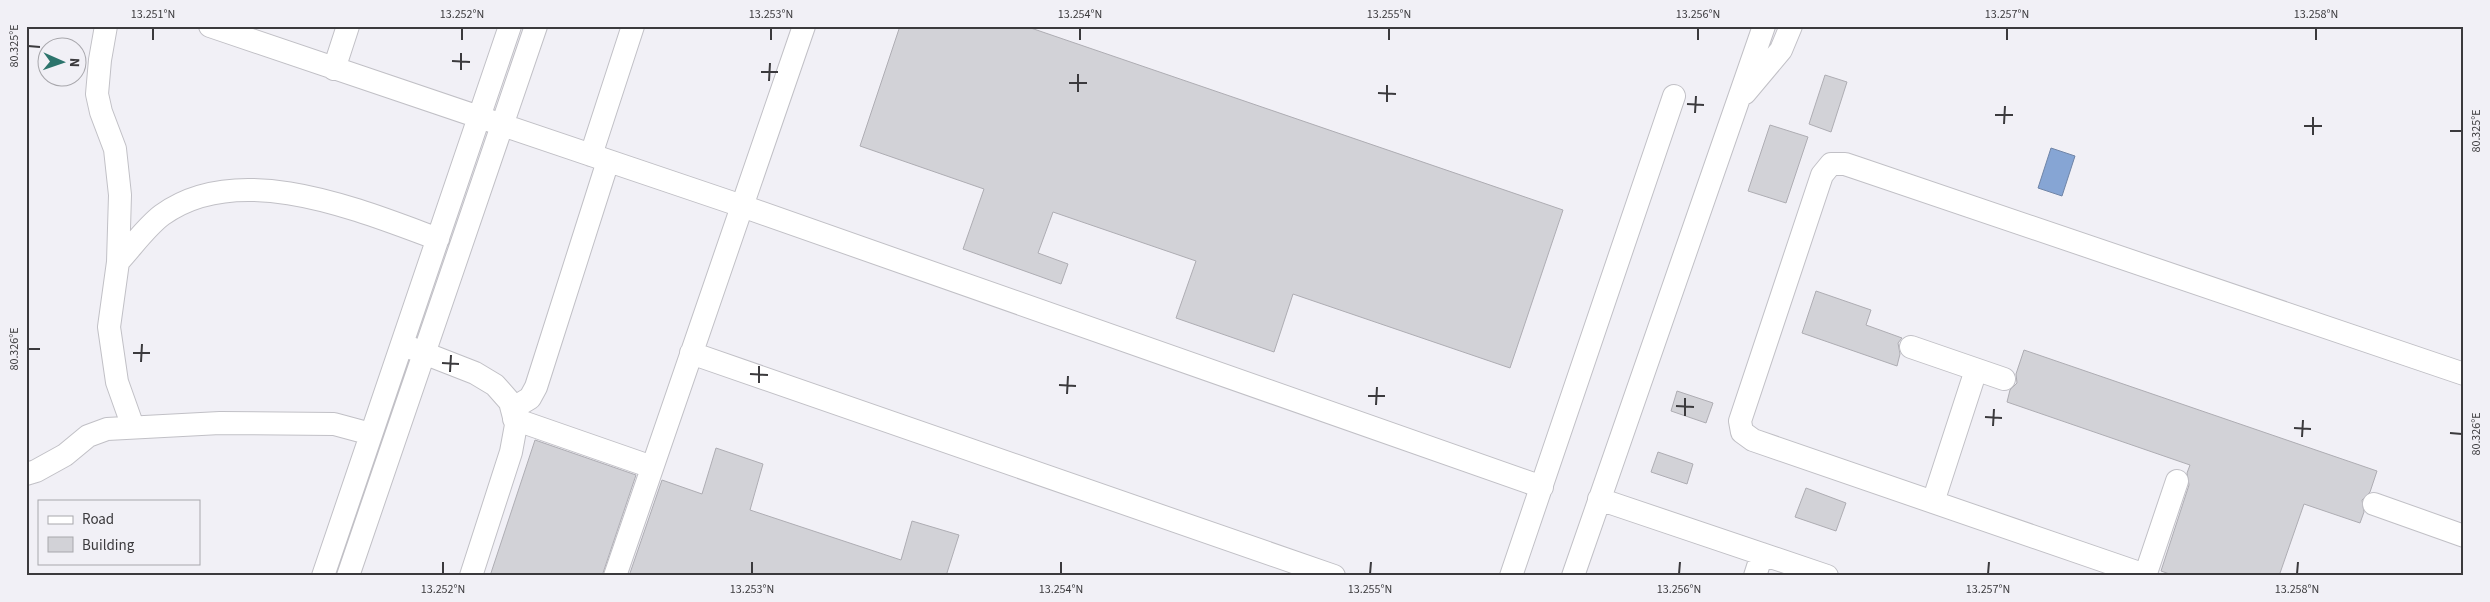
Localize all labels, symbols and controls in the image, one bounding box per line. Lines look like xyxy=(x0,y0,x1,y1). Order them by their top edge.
text: 13.251°N xyxy=(131,6,175,23)
text: 13.252°N xyxy=(440,6,484,23)
text: 13.253°N xyxy=(749,6,793,23)
text: 13.254°N xyxy=(1058,6,1102,23)
text: 13.255°N xyxy=(1367,6,1411,23)
text: 13.256°N xyxy=(1676,6,1720,23)
text: 13.257°N xyxy=(1985,6,2029,23)
text: 13.258°N xyxy=(2294,6,2338,23)
text: 80.325°E xyxy=(6,24,23,68)
north arrow xyxy=(38,38,88,88)
text: N xyxy=(64,57,84,67)
text: 80.325°E xyxy=(2468,109,2485,153)
text: 80.326°E xyxy=(6,327,23,371)
text: 80.326°E xyxy=(2468,412,2485,456)
legend xyxy=(38,500,200,564)
text: Road xyxy=(82,509,114,530)
text: Building xyxy=(82,535,135,556)
text: 13.252°N xyxy=(421,581,465,598)
text: 13.253°N xyxy=(730,581,774,598)
text: 13.254°N xyxy=(1039,581,1083,598)
text: 13.255°N xyxy=(1348,581,1392,598)
text: 13.256°N xyxy=(1657,581,1701,598)
text: 13.257°N xyxy=(1966,581,2010,598)
text: 13.258°N xyxy=(2275,581,2319,598)

